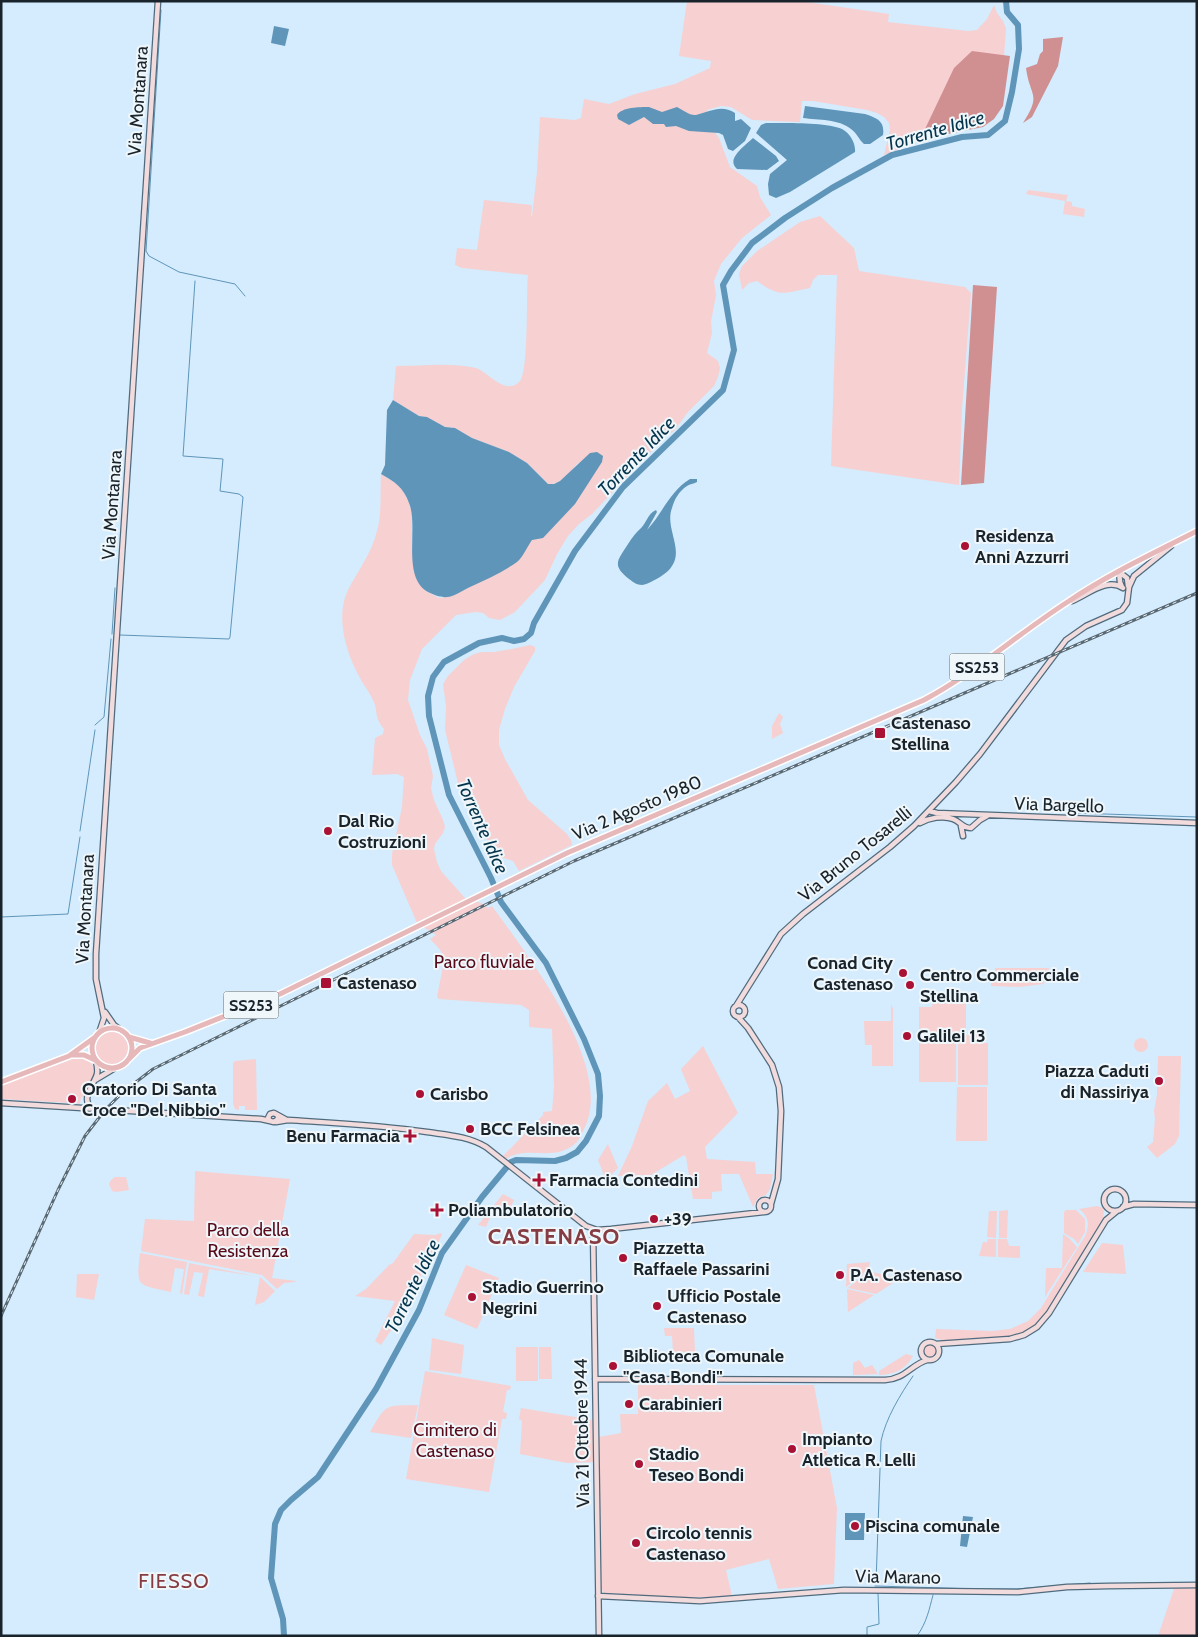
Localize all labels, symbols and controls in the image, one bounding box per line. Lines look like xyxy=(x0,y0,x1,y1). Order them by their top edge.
street label: Via Montanara xyxy=(123,45,153,157)
water label: Torrente Idice xyxy=(883,105,987,156)
water label: Torrente Idice xyxy=(593,412,680,501)
street label: Via Montanara xyxy=(97,449,127,561)
place label: Residenza Anni Azzurri xyxy=(975,525,1069,568)
marker: Residenza Anni Azzurri xyxy=(959,540,971,552)
road number: SS253 xyxy=(950,654,1004,680)
place label: Castenaso Stellina xyxy=(891,712,971,755)
marker: Castenaso Stellina xyxy=(873,726,887,740)
street label: Via 2 Agosto 1980 xyxy=(569,771,705,845)
water label: Torrente Idice xyxy=(451,775,514,878)
street label: Via Bargello xyxy=(1014,792,1104,818)
street label: Via Bruno Tosarelli xyxy=(794,802,916,906)
place label: Dal Rio Costruzioni xyxy=(338,810,426,853)
marker: Dal Rio Costruzioni xyxy=(322,825,334,837)
street label: Via Montanara xyxy=(71,853,99,965)
park label: Parco fluviale xyxy=(434,951,534,973)
place label: Conad City Castenaso xyxy=(807,952,893,995)
place label: Centro Commerciale Stellina xyxy=(920,964,1079,1007)
marker: Conad City Castenaso xyxy=(897,967,909,979)
place label: Castenaso xyxy=(337,972,417,994)
marker: Castenaso xyxy=(319,976,333,990)
marker: Centro Commerciale Stellina xyxy=(904,979,916,991)
road number: SS253 xyxy=(224,992,278,1018)
place label: Galilei 13 xyxy=(917,1025,986,1047)
marker: Galilei 13 xyxy=(901,1030,913,1042)
place label: Piazza Caduti di Nassiriya xyxy=(1044,1060,1149,1103)
marker: Piazza Caduti di Nassiriya xyxy=(1153,1075,1165,1087)
place label: Oratorio Di Santa Croce "Del Nibbio" xyxy=(82,1078,226,1121)
place label: Carisbo xyxy=(430,1083,488,1105)
marker: Carisbo xyxy=(414,1088,426,1100)
marker: Oratorio Di Santa Croce "Del Nibbio" xyxy=(66,1093,78,1105)
place label: BCC Felsinea xyxy=(480,1118,580,1140)
marker: BCC Felsinea xyxy=(464,1123,476,1135)
place label: Benu Farmacia xyxy=(286,1125,400,1147)
marker: Benu Farmacia xyxy=(404,1130,416,1142)
place label: Farmacia Contedini xyxy=(549,1169,698,1191)
marker: Farmacia Contedini xyxy=(533,1174,545,1186)
place label: Poliambulatorio xyxy=(448,1199,573,1221)
marker: Poliambulatorio xyxy=(430,1203,444,1217)
place label: +39 xyxy=(664,1208,692,1230)
marker: +39 xyxy=(648,1213,660,1225)
park label: Parco della Resistenza xyxy=(207,1219,290,1262)
district label: CASTENASO xyxy=(488,1223,620,1250)
water label: Torrente Idice xyxy=(380,1235,445,1337)
place label: Piazzetta Raffaele Passarini xyxy=(633,1237,770,1280)
marker: Piazzetta Raffaele Passarini xyxy=(617,1252,629,1264)
place label: P.A. Castenaso xyxy=(850,1264,962,1286)
marker: P.A. Castenaso xyxy=(834,1269,846,1281)
place label: Stadio Guerrino Negrini xyxy=(482,1276,604,1319)
place label: Ufficio Postale Castenaso xyxy=(667,1285,781,1328)
marker: Stadio Guerrino Negrini xyxy=(466,1291,478,1303)
marker: Ufficio Postale Castenaso xyxy=(651,1300,663,1312)
place label: Biblioteca Comunale "Casa Bondi" xyxy=(623,1345,784,1388)
street label: Via 21 Ottobre 1944 xyxy=(570,1358,594,1508)
marker: Biblioteca Comunale "Casa Bondi" xyxy=(607,1360,619,1372)
place label: Carabinieri xyxy=(639,1393,722,1415)
marker: Carabinieri xyxy=(623,1398,635,1410)
park label: Cimitero di Castenaso xyxy=(413,1419,497,1462)
place label: Impianto Atletica R. Lelli xyxy=(802,1428,916,1471)
place label: Stadio Teseo Bondi xyxy=(649,1443,744,1486)
marker: Impianto Atletica R. Lelli xyxy=(786,1443,798,1455)
marker: Stadio Teseo Bondi xyxy=(633,1458,645,1470)
place label: Piscina comunale xyxy=(865,1515,1000,1537)
marker: Piscina comunale xyxy=(849,1520,861,1532)
place label: Circolo tennis Castenaso xyxy=(646,1522,752,1565)
marker: Circolo tennis Castenaso xyxy=(630,1537,642,1549)
street label: Via Marano xyxy=(855,1565,941,1589)
district label: FIESSO xyxy=(138,1569,210,1593)

